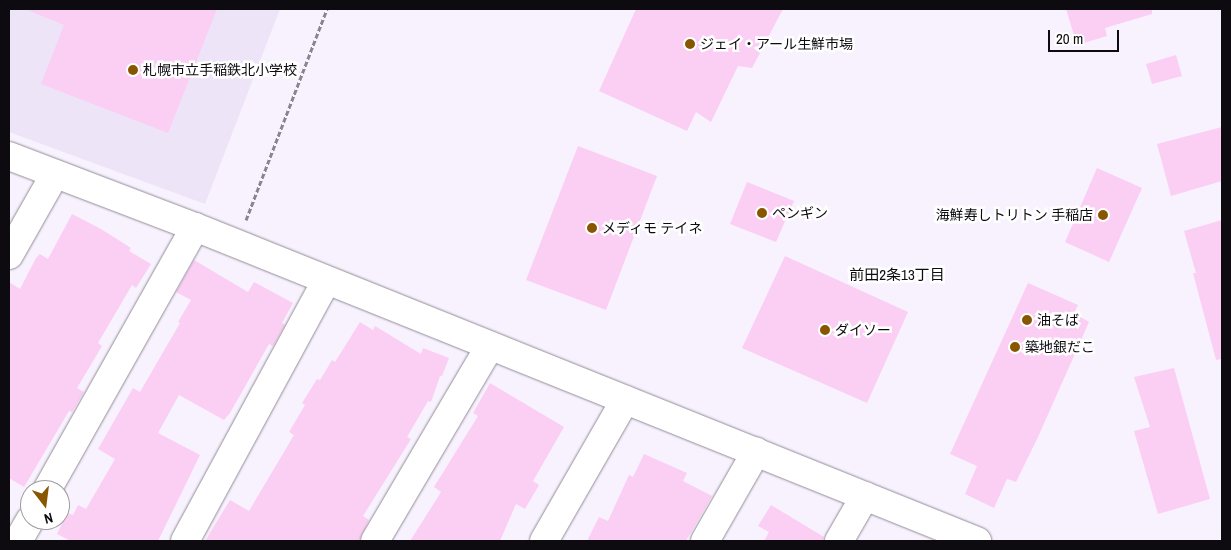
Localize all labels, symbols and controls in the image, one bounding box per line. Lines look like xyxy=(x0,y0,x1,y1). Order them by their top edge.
scale bar xyxy=(1051,20,1122,52)
text: 20 m xyxy=(1056,28,1083,49)
place label: ジェイ・アール生鮮市場 xyxy=(700,36,853,52)
marker: ジェイ・アール生鮮市場 xyxy=(684,38,696,50)
place label: 札幌市立手稲鉄北小学校 xyxy=(143,62,297,78)
marker: 札幌市立手稲鉄北小学校 xyxy=(127,64,139,76)
place label: ペンギン xyxy=(772,205,828,221)
marker: ペンギン xyxy=(756,207,768,219)
place label: 海鮮寿しトリトン 手稲店 xyxy=(936,207,1093,223)
marker: 海鮮寿しトリトン 手稲店 xyxy=(1097,209,1109,221)
place label: メディモ テイネ xyxy=(602,220,703,236)
marker: メディモ テイネ xyxy=(586,222,598,234)
district label: 前田2条13丁目 xyxy=(849,266,945,284)
place label: 油そば xyxy=(1037,312,1079,328)
marker: 油そば xyxy=(1021,314,1033,326)
place label: ダイソー xyxy=(835,322,891,338)
marker: ダイソー xyxy=(819,324,831,336)
place label: 築地銀だこ xyxy=(1025,339,1095,355)
marker: 築地銀だこ xyxy=(1009,341,1021,353)
north arrow xyxy=(20,480,70,530)
text: N xyxy=(42,509,55,528)

